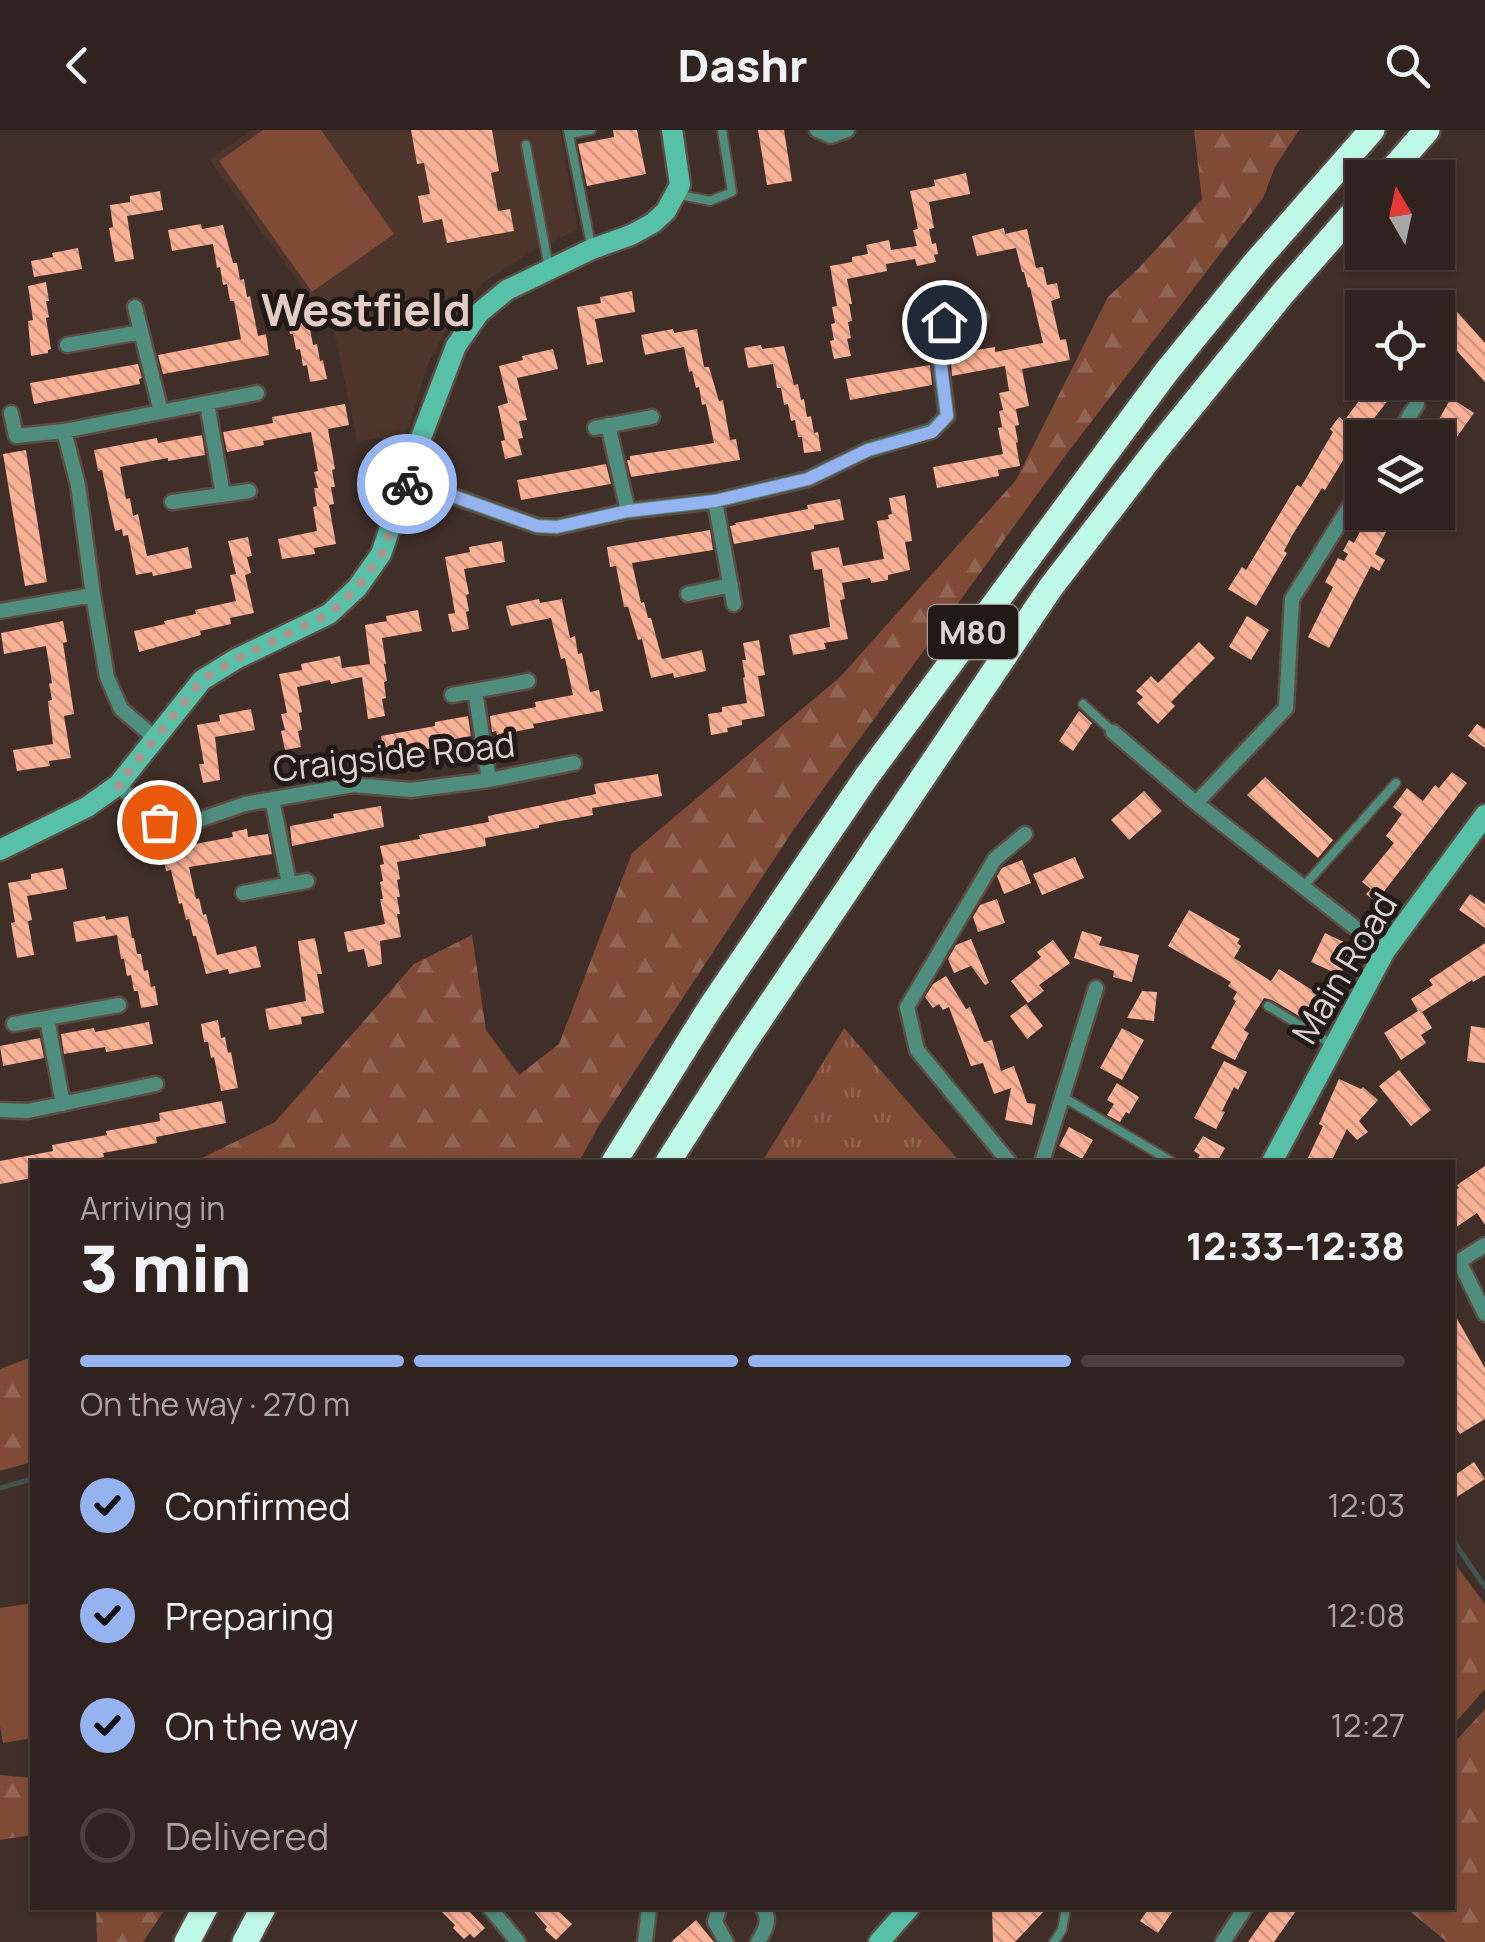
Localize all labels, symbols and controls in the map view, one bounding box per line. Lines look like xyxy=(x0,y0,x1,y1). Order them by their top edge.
text: Dashr xyxy=(678,34,807,96)
icon: back xyxy=(50,38,105,93)
icon: search xyxy=(1380,38,1435,93)
north arrow xyxy=(1345,160,1455,270)
map controls xyxy=(1345,160,1455,530)
district label: Westfield xyxy=(261,278,471,340)
pin xyxy=(902,280,987,365)
button: locate xyxy=(1345,290,1455,400)
icon: home xyxy=(917,295,972,350)
button: layers xyxy=(1345,420,1455,530)
courier xyxy=(357,434,457,534)
icon: bike xyxy=(380,457,435,512)
road number: M80 xyxy=(928,605,1018,659)
street label: Craigside Road xyxy=(271,719,517,793)
pin xyxy=(117,780,202,865)
icon: bag xyxy=(132,795,187,850)
street label: Main Road xyxy=(1280,884,1408,1052)
text: Arriving in xyxy=(80,1186,225,1230)
text: 12:33–12:38 xyxy=(1186,1219,1405,1271)
text: 3 min xyxy=(80,1223,252,1312)
text: On the way · 270 m xyxy=(80,1382,350,1426)
icon: check xyxy=(80,1478,135,1533)
text: Confirmed xyxy=(165,1479,351,1531)
text: 12:03 xyxy=(1327,1483,1405,1527)
icon: check xyxy=(80,1588,135,1643)
text: Preparing xyxy=(165,1589,334,1641)
text: 12:08 xyxy=(1327,1593,1405,1637)
icon: check xyxy=(80,1698,135,1753)
text: On the way xyxy=(165,1699,358,1751)
text: 12:27 xyxy=(1330,1703,1405,1747)
text: Delivered xyxy=(165,1809,329,1861)

